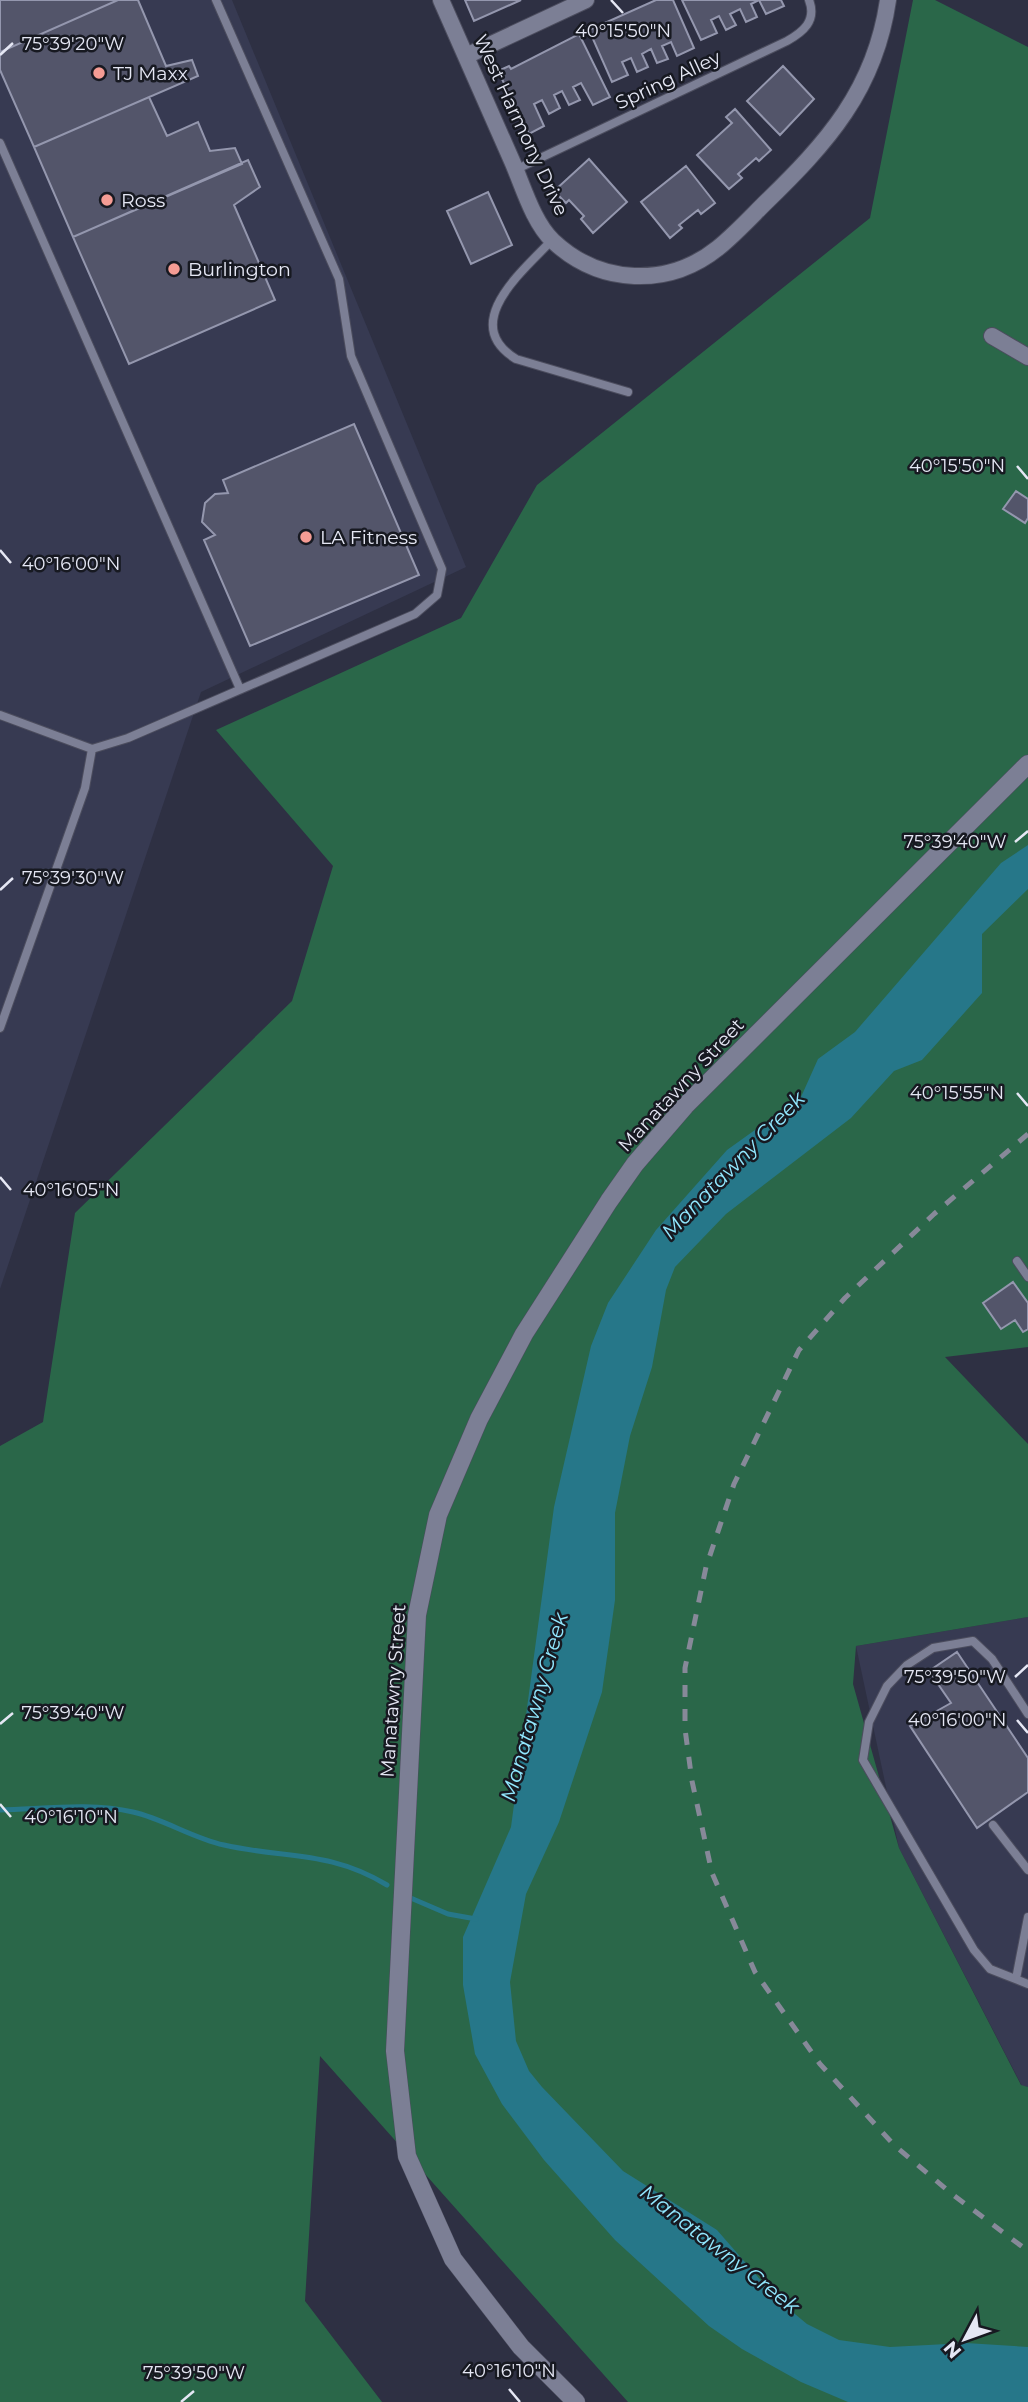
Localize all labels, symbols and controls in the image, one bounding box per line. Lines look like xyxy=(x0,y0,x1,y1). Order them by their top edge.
text: 40°15'50"N xyxy=(575,20,671,42)
street label: West Harmony Drive xyxy=(469,31,573,219)
text: 75°39'20"W xyxy=(22,33,124,55)
street label: Spring Alley xyxy=(612,45,725,114)
place label: TJ Maxx xyxy=(113,62,188,85)
marker: TJ Maxx xyxy=(91,65,107,81)
place label: Ross xyxy=(121,189,165,212)
marker: Ross xyxy=(99,192,115,208)
place label: Burlington xyxy=(188,258,291,281)
marker: Burlington xyxy=(166,261,182,277)
text: 40°15'50"N xyxy=(909,455,1005,477)
place label: LA Fitness xyxy=(320,526,417,549)
marker: LA Fitness xyxy=(298,529,314,545)
text: 40°16'00"N xyxy=(22,553,120,575)
text: 75°39'40"W xyxy=(904,831,1006,853)
text: 75°39'30"W xyxy=(22,867,124,889)
street label: Manatawny Street xyxy=(613,1013,749,1156)
text: 40°15'55"N xyxy=(910,1082,1004,1104)
water label: Manatawny Creek xyxy=(656,1085,811,1244)
text: 40°16'05"N xyxy=(23,1179,119,1201)
street label: Manatawny Street xyxy=(375,1603,411,1778)
water label: Manatawny Creek xyxy=(495,1608,573,1804)
text: 75°39'50"W xyxy=(904,1666,1006,1688)
text: 75°39'40"W xyxy=(22,1702,124,1724)
text: 40°16'00"N xyxy=(908,1709,1006,1731)
text: 40°16'10"N xyxy=(24,1806,118,1828)
water label: Manatawny Creek xyxy=(635,2179,806,2320)
north arrow xyxy=(930,2304,1000,2374)
text: N xyxy=(939,2336,966,2363)
text: 40°16'10"N xyxy=(462,2360,556,2382)
text: 75°39'50"W xyxy=(143,2362,245,2384)

